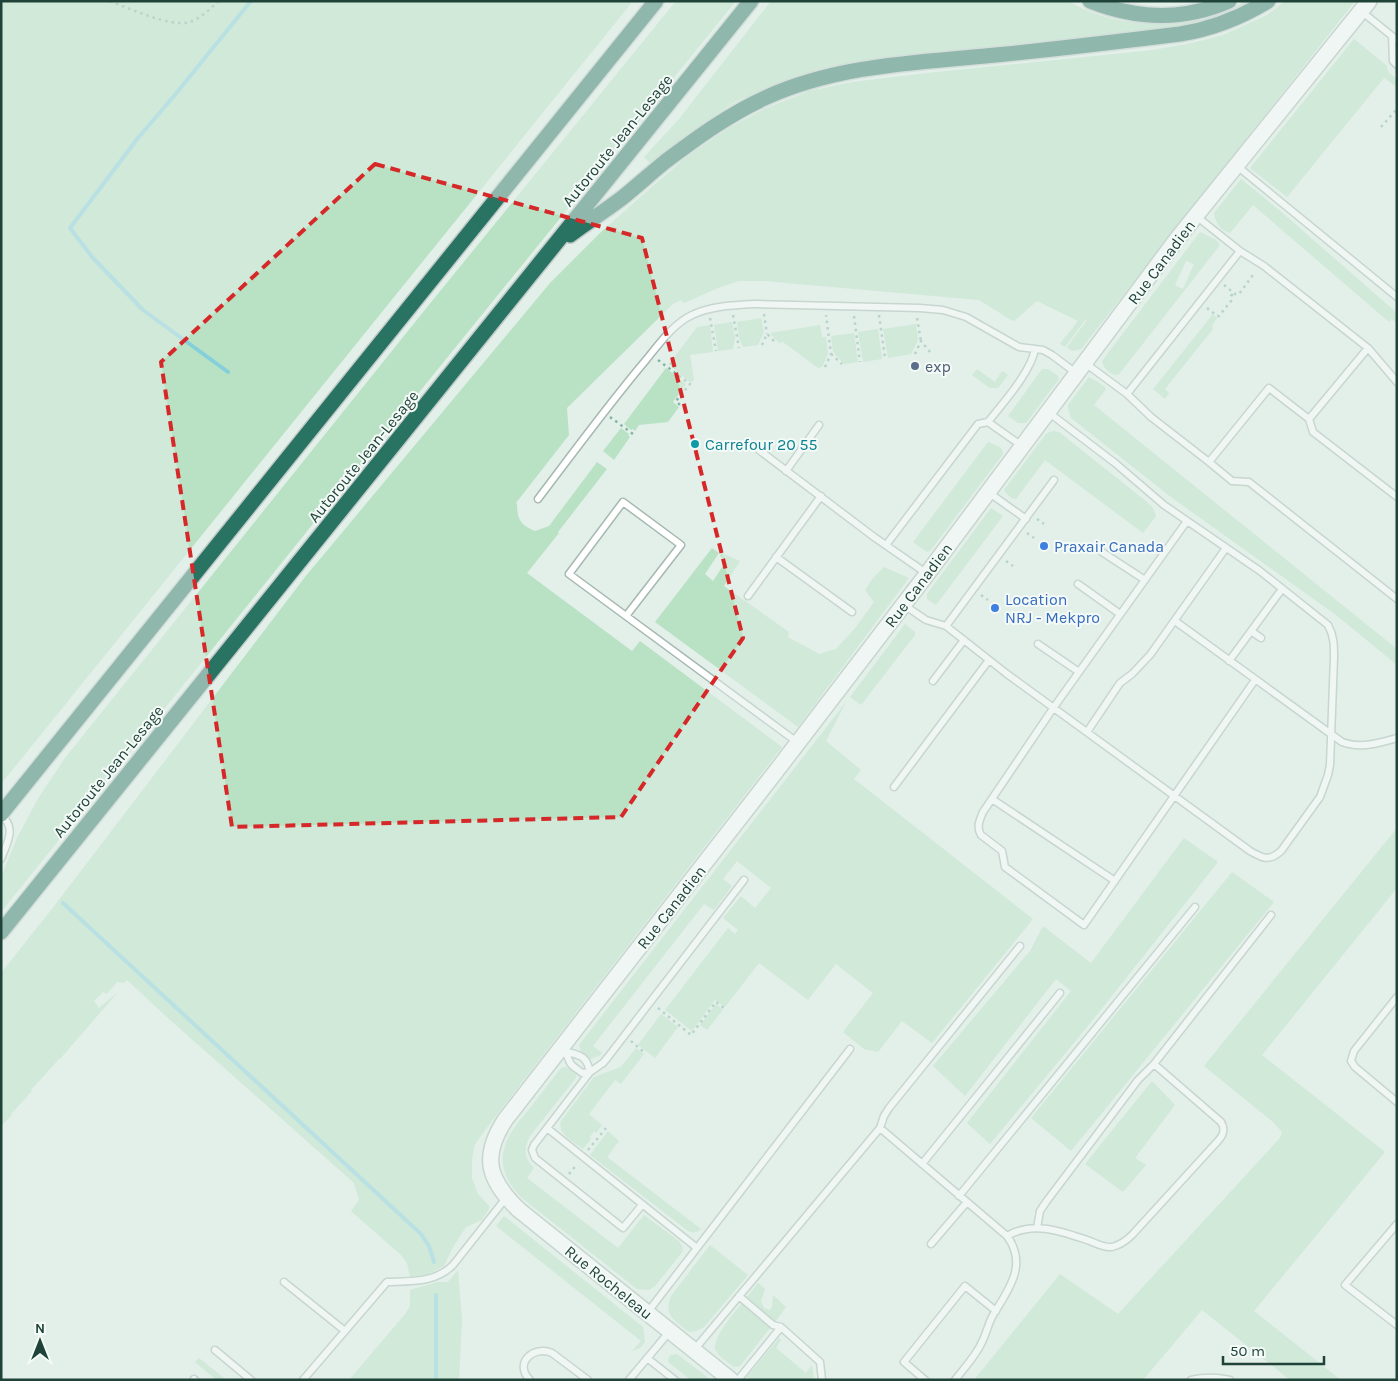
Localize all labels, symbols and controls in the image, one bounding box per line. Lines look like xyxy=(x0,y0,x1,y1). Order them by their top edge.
street label: Autoroute Jean-Lesage xyxy=(558,70,677,210)
street label: Rue Canadien xyxy=(1124,216,1199,308)
place label: exp xyxy=(925,357,951,376)
marker: exp xyxy=(909,360,921,372)
street label: Autoroute Jean-Lesage xyxy=(304,386,423,526)
place label: Carrefour 20 55 xyxy=(705,435,818,454)
marker: Carrefour 20 55 xyxy=(689,438,701,450)
place label: Praxair Canada xyxy=(1054,537,1164,556)
street label: Rue Canadien xyxy=(881,539,956,631)
marker: Praxair Canada xyxy=(1038,540,1050,552)
place label: Location NRJ - Mekpro xyxy=(1005,590,1100,627)
marker: Location NRJ - Mekpro xyxy=(989,602,1001,614)
street label: Autoroute Jean-Lesage xyxy=(49,701,168,841)
street label: Rue Canadien xyxy=(633,862,710,953)
street label: Rue Rocheleau xyxy=(561,1241,656,1324)
north arrow xyxy=(15,1316,65,1366)
text: N xyxy=(35,1320,45,1337)
scale bar xyxy=(1223,1334,1324,1366)
text: 50 m xyxy=(1230,1342,1265,1360)

